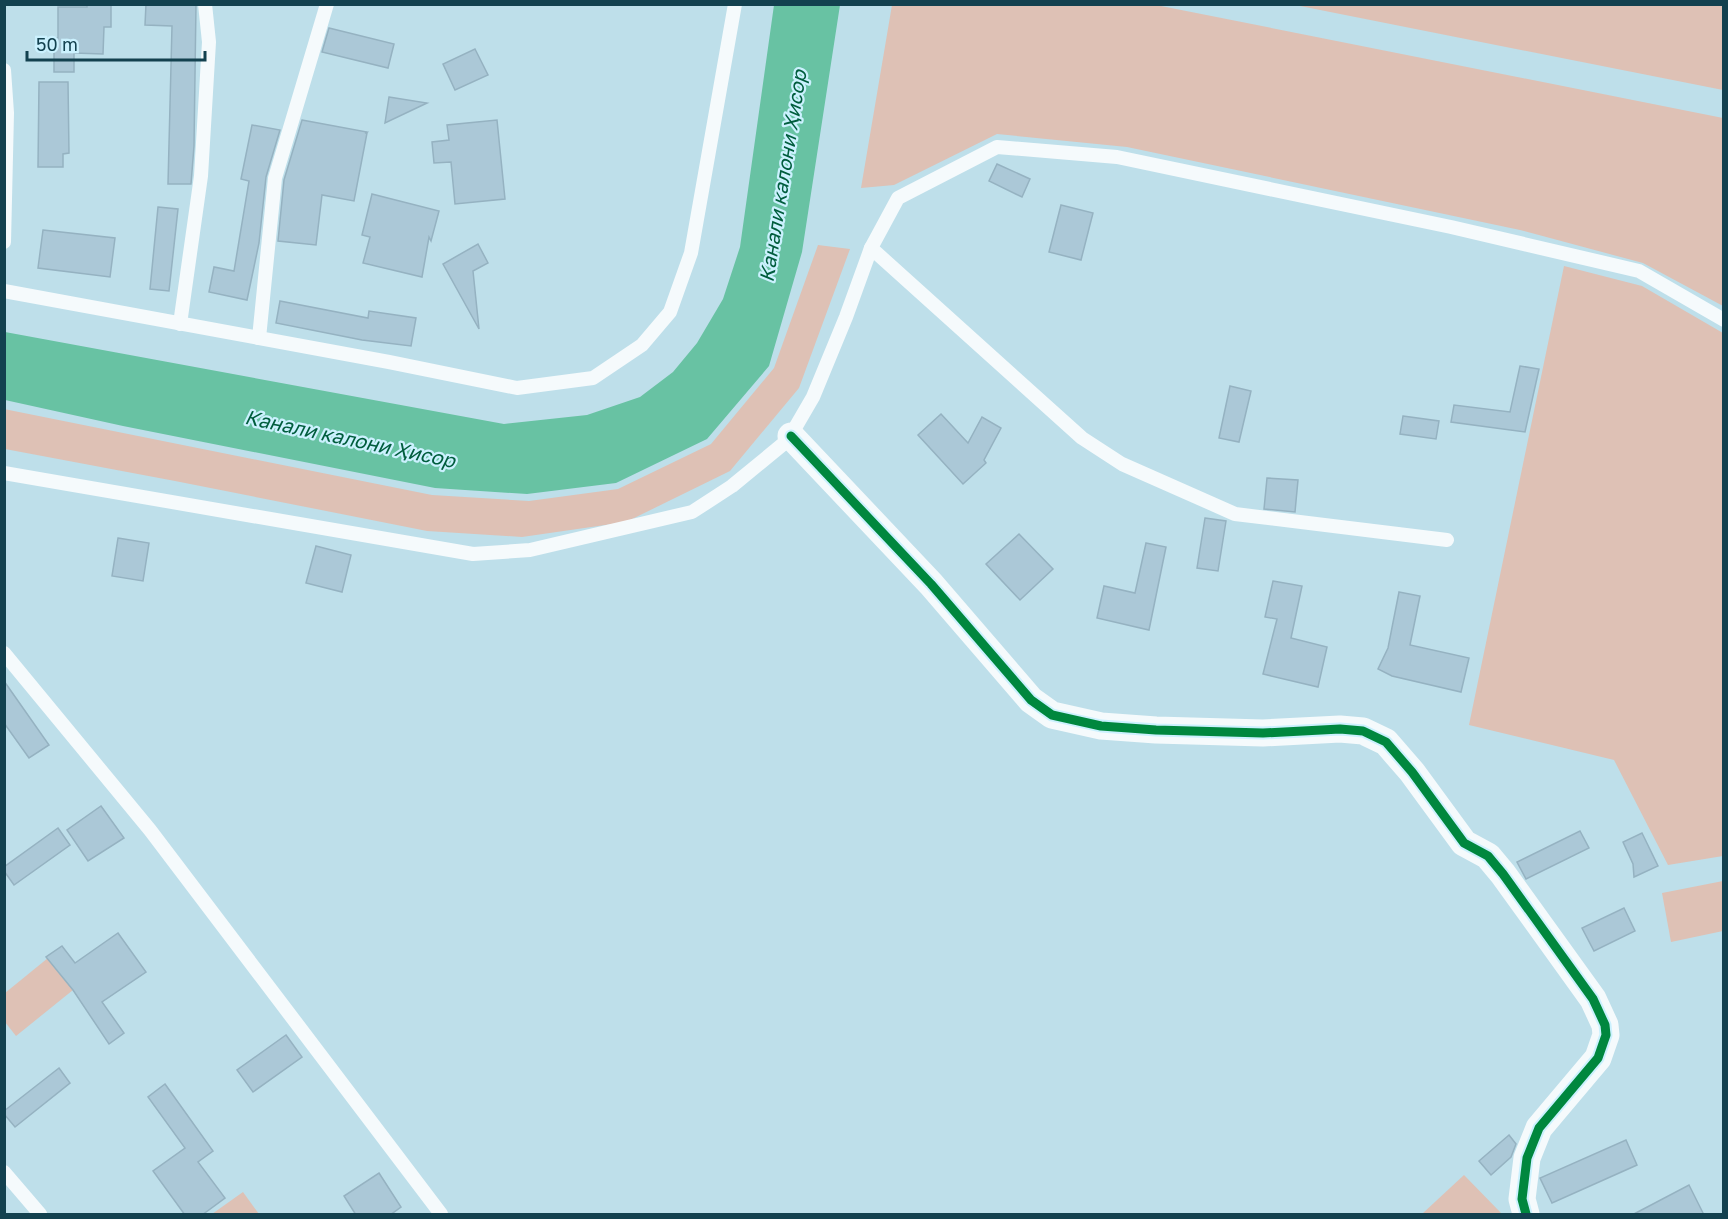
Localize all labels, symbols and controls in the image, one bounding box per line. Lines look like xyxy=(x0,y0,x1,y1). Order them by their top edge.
scale bar xyxy=(27,24,206,62)
text: 50 m xyxy=(36,33,78,55)
water label: Канали калони Ҳисор xyxy=(753,66,811,284)
water label: Канали калони Ҳисор xyxy=(243,404,459,472)

